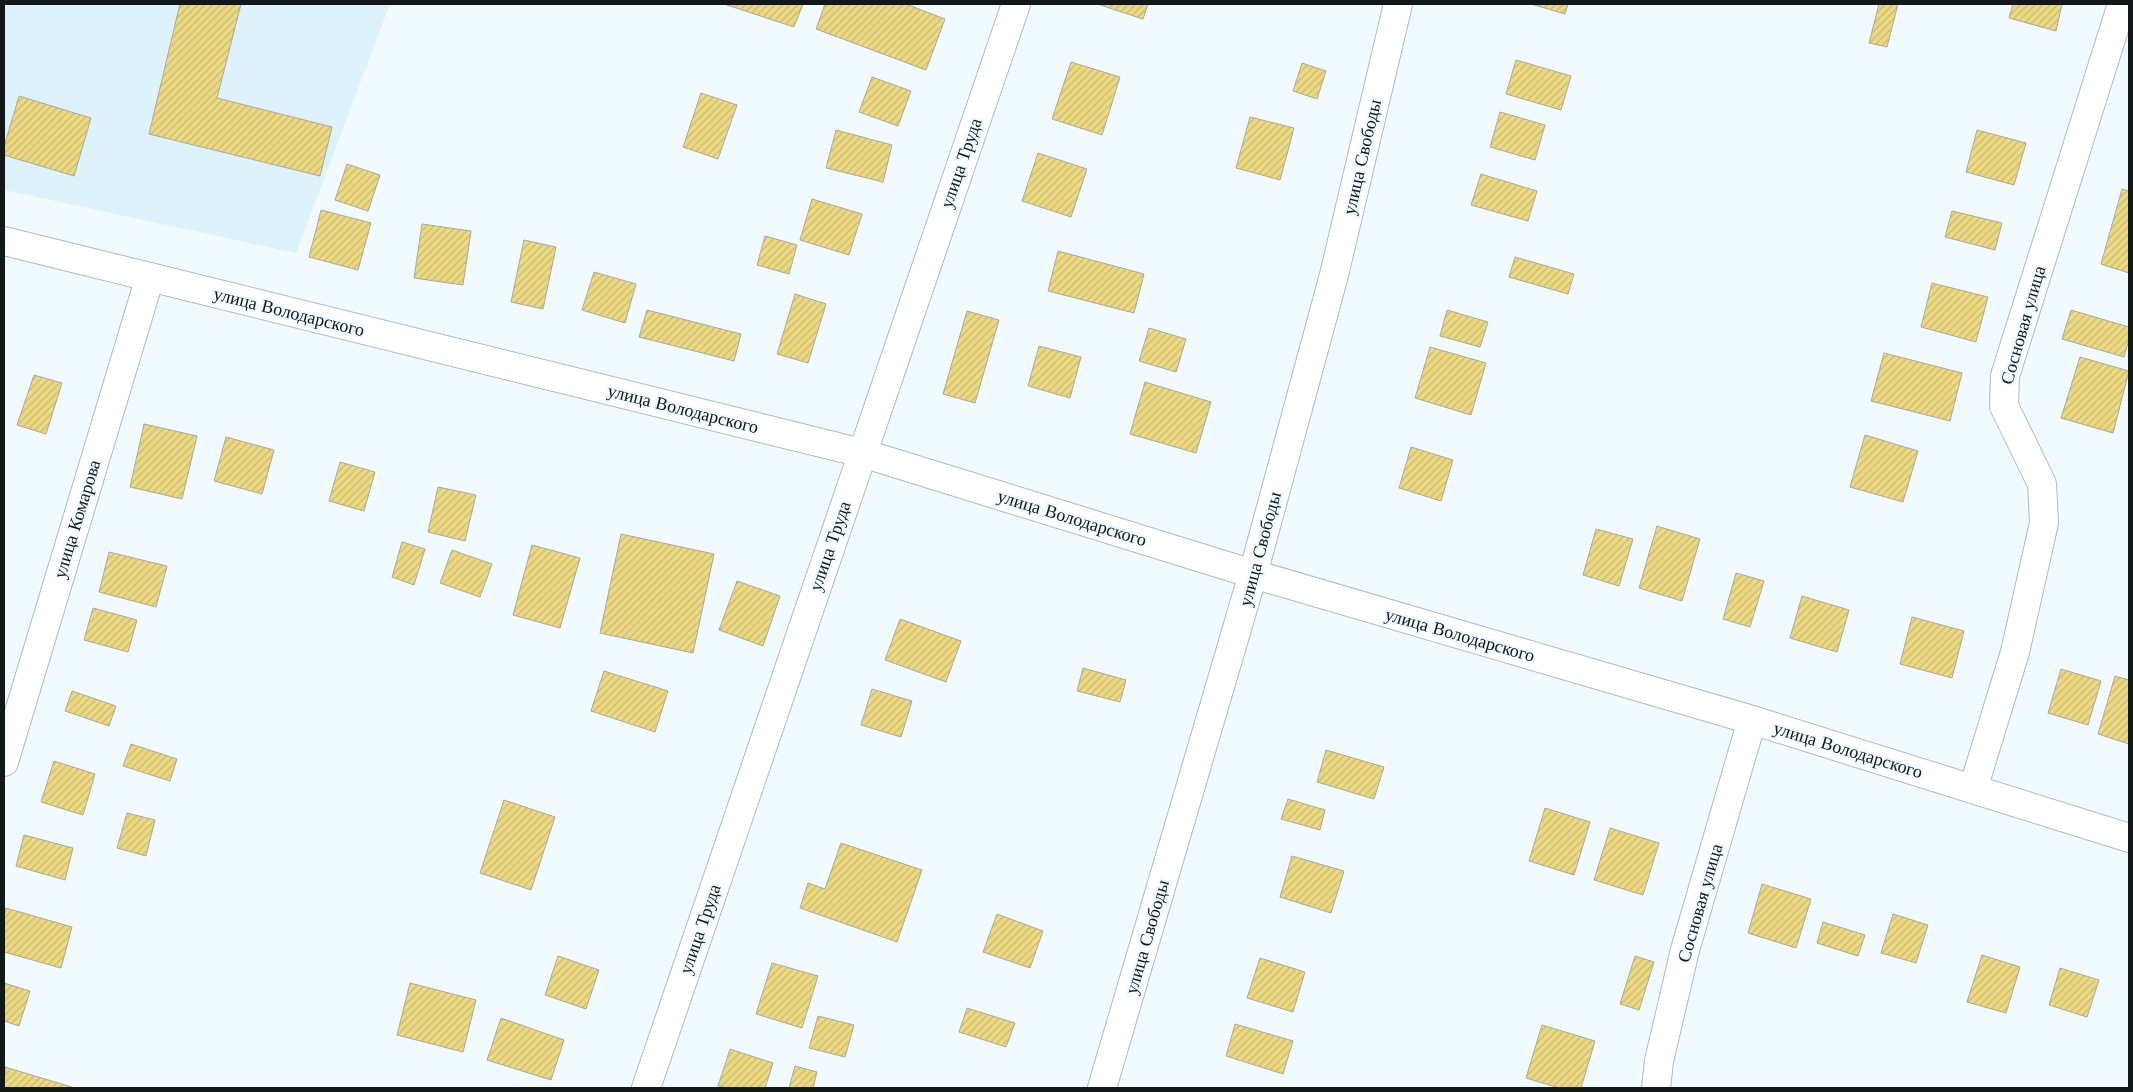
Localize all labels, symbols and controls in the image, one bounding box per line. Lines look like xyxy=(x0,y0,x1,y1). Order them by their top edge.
street label: улица Свободы xyxy=(1338,97,1386,217)
street label: улица Труда xyxy=(935,115,987,211)
street label: Сосновая улица xyxy=(1996,263,2050,387)
street label: улица Володарского xyxy=(211,283,367,341)
street label: улица Володарского xyxy=(605,380,761,438)
street label: улица Комарова xyxy=(49,457,105,581)
street label: улица Володарского xyxy=(995,485,1149,551)
street label: улица Свободы xyxy=(1234,489,1286,609)
street label: улица Труда xyxy=(804,498,856,594)
street label: улица Володарского xyxy=(1383,603,1537,667)
street label: улица Володарского xyxy=(1771,717,1925,783)
street label: Сосновая улица xyxy=(1673,841,1727,965)
street label: улица Свободы xyxy=(1120,877,1174,997)
street label: улица Труда xyxy=(674,881,726,977)

